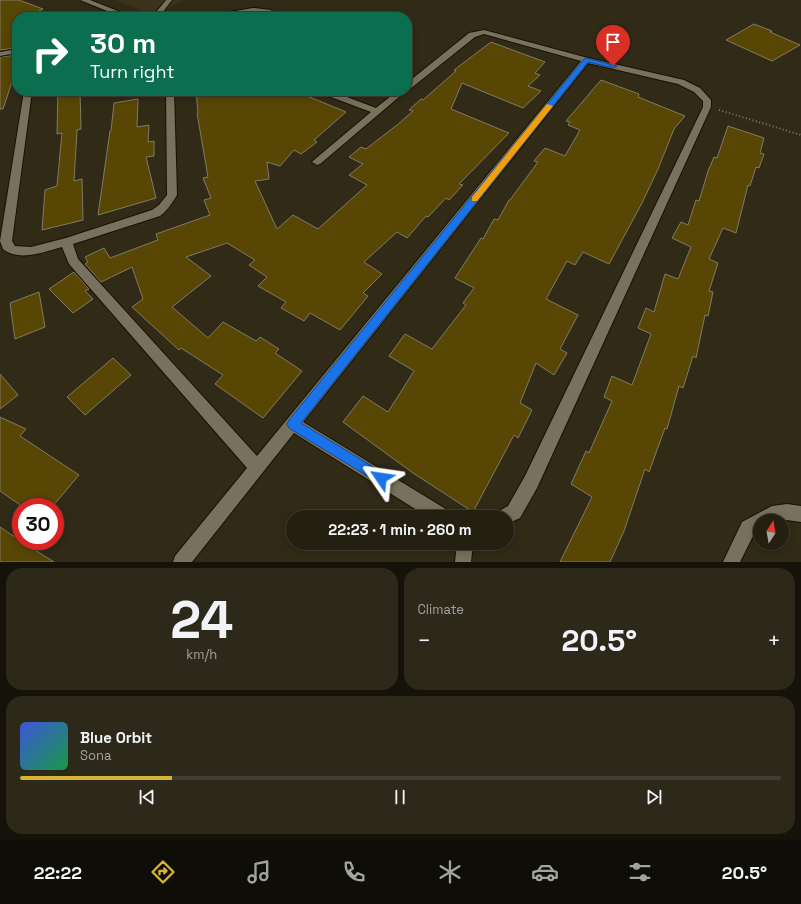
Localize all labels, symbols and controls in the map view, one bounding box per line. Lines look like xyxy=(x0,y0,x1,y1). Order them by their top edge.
text: 30 m xyxy=(90,25,156,61)
pin xyxy=(596,25,630,66)
icon: right xyxy=(24,28,76,80)
icon: arrive xyxy=(602,31,624,53)
text: Turn right xyxy=(90,60,174,83)
position arrow xyxy=(360,457,402,499)
speed limit sign: 30 xyxy=(12,498,64,550)
north arrow xyxy=(753,514,789,550)
map controls xyxy=(753,514,789,550)
text: 22:23 · 1 min · 260 m xyxy=(328,520,472,539)
text: 24 xyxy=(170,587,233,653)
text: Climate xyxy=(418,601,464,618)
text: 20.5° xyxy=(561,621,637,660)
text: − xyxy=(418,626,431,654)
text: + xyxy=(767,626,781,654)
text: km/h xyxy=(186,646,217,663)
text: Blue Orbit xyxy=(80,728,152,747)
text: Sona xyxy=(80,747,111,764)
icon: previous xyxy=(136,786,158,808)
icon: pause xyxy=(389,786,411,808)
icon: next xyxy=(643,786,665,808)
icon: directions xyxy=(149,858,177,886)
icon: music xyxy=(245,858,273,886)
icon: phone xyxy=(340,858,368,886)
icon: climate xyxy=(436,858,464,886)
icon: car xyxy=(531,858,559,886)
icon: filters xyxy=(626,858,654,886)
text: 22:22 xyxy=(34,861,82,884)
text: 20.5° xyxy=(722,861,767,884)

